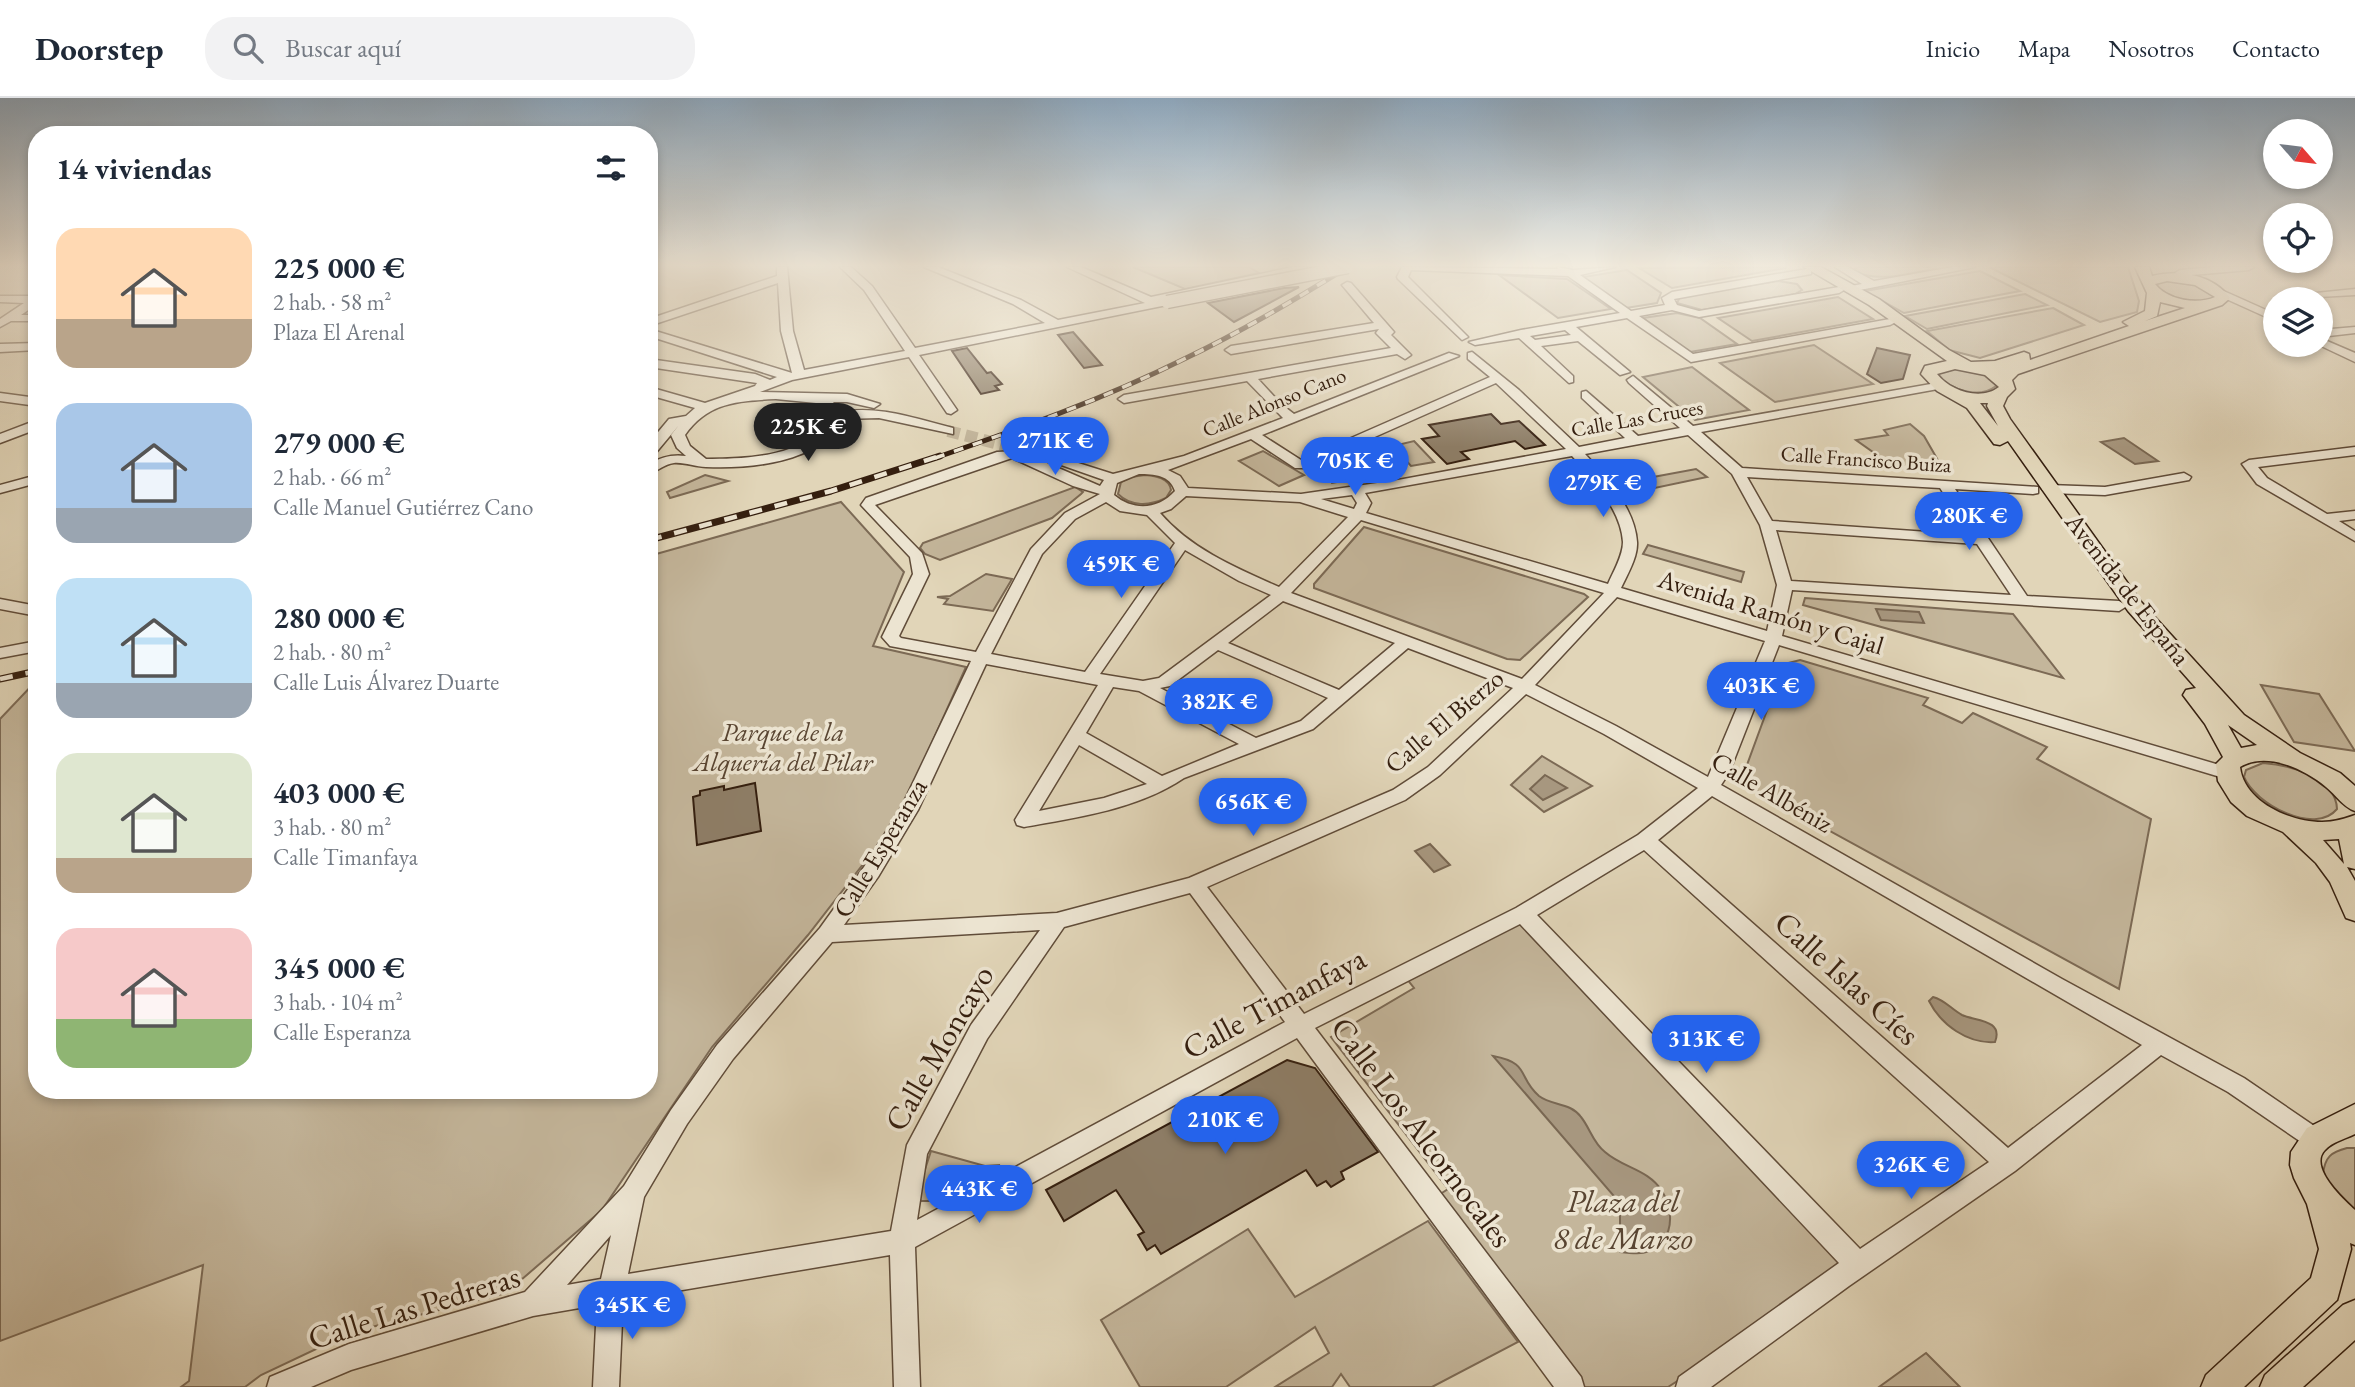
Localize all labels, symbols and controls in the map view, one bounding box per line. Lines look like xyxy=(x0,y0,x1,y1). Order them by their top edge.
search box xyxy=(205,17,695,80)
text: Doorstep xyxy=(35,27,163,70)
icon: search xyxy=(229,29,267,67)
text: Buscar aquí xyxy=(285,31,401,65)
text: Inicio xyxy=(1926,33,1980,64)
text: Mapa xyxy=(2018,33,2070,64)
text: Nosotros xyxy=(2108,33,2194,64)
text: Contacto xyxy=(2232,33,2320,64)
north arrow xyxy=(2263,119,2333,189)
map controls xyxy=(2263,119,2333,357)
text: 14 viviendas xyxy=(56,149,212,188)
icon: filters xyxy=(592,149,630,187)
button: locate xyxy=(2263,203,2333,273)
text: 225 000 € xyxy=(273,248,405,287)
icon: home xyxy=(112,256,196,340)
text: 2 hab. · 58 m² xyxy=(273,287,392,317)
button: layers xyxy=(2263,287,2333,357)
text: Plaza El Arenal xyxy=(273,317,405,347)
street label: Calle Alonso Cano xyxy=(1198,361,1350,443)
street label: Calle Las Cruces xyxy=(1569,393,1705,443)
pin: 225K € xyxy=(751,404,865,463)
text: 225K € xyxy=(770,411,846,441)
pin: 271K € xyxy=(998,418,1112,477)
text: 279 000 € xyxy=(273,423,405,462)
text: 271K € xyxy=(1017,425,1093,455)
icon: home xyxy=(112,431,196,515)
pin: 705K € xyxy=(1298,438,1412,497)
street label: Calle Francisco Buiza xyxy=(1780,440,1953,478)
text: 705K € xyxy=(1317,445,1393,475)
pin: 279K € xyxy=(1546,460,1660,519)
text: 2 hab. · 66 m² xyxy=(273,462,392,492)
text: 279K € xyxy=(1565,467,1641,497)
text: Calle Manuel Gutiérrez Cano xyxy=(273,492,533,522)
pin: 280K € xyxy=(1912,492,2026,552)
text: 280K € xyxy=(1931,500,2007,530)
street label: Avenida de España xyxy=(2057,505,2199,673)
pin: 459K € xyxy=(1064,540,1178,600)
text: 459K € xyxy=(1083,548,1159,578)
street label: Avenida Ramón y Cajal xyxy=(1653,561,1888,663)
text: 280 000 € xyxy=(273,598,405,637)
icon: home xyxy=(112,606,196,690)
text: 2 hab. · 80 m² xyxy=(273,637,392,667)
street label: Calle El Bierzo xyxy=(1377,661,1511,781)
pin: 403K € xyxy=(1704,662,1818,722)
text: Calle Luis Álvarez Duarte xyxy=(273,667,499,697)
text: 403K € xyxy=(1723,670,1799,700)
pin: 382K € xyxy=(1162,678,1276,738)
text: 382K € xyxy=(1181,686,1257,716)
park label: Parque de la Alquería del Pilar xyxy=(691,715,874,780)
street label: Calle Albéniz xyxy=(1705,744,1839,840)
street label: Calle Esperanza xyxy=(825,772,935,924)
text: 403 000 € xyxy=(273,773,405,812)
pin: 656K € xyxy=(1196,778,1310,838)
icon: home xyxy=(112,781,196,865)
text: 656K € xyxy=(1215,786,1291,816)
text: 3 hab. · 80 m² xyxy=(273,812,392,842)
text: Calle Timanfaya xyxy=(273,842,418,872)
street label: Calle Islas Cíes xyxy=(1766,902,1928,1054)
street label: Calle Timanfaya xyxy=(1175,937,1373,1069)
text: 345 000 € xyxy=(273,948,405,987)
icon: home xyxy=(112,956,196,1040)
street label: Calle Moncayo xyxy=(875,958,1003,1138)
text: 3 hab. · 104 m² xyxy=(273,987,403,1017)
street label: Calle Los Alcornocales xyxy=(1321,1008,1523,1256)
pin: 313K € xyxy=(1649,1016,1763,1075)
text: Calle Esperanza xyxy=(273,1017,411,1047)
text: 313K € xyxy=(1668,1023,1744,1053)
pin: 210K € xyxy=(1168,1096,1282,1156)
text: 210K € xyxy=(1187,1104,1263,1134)
pin: 326K € xyxy=(1854,1142,1968,1201)
text: 326K € xyxy=(1873,1149,1949,1179)
pin: 443K € xyxy=(922,1166,1036,1225)
text: 443K € xyxy=(941,1173,1017,1203)
park label: Plaza del 8 de Marzo xyxy=(1553,1180,1693,1259)
street label: Calle Las Pedreras xyxy=(303,1255,525,1359)
pin: 345K € xyxy=(575,1282,689,1341)
text: 345K € xyxy=(594,1289,670,1319)

